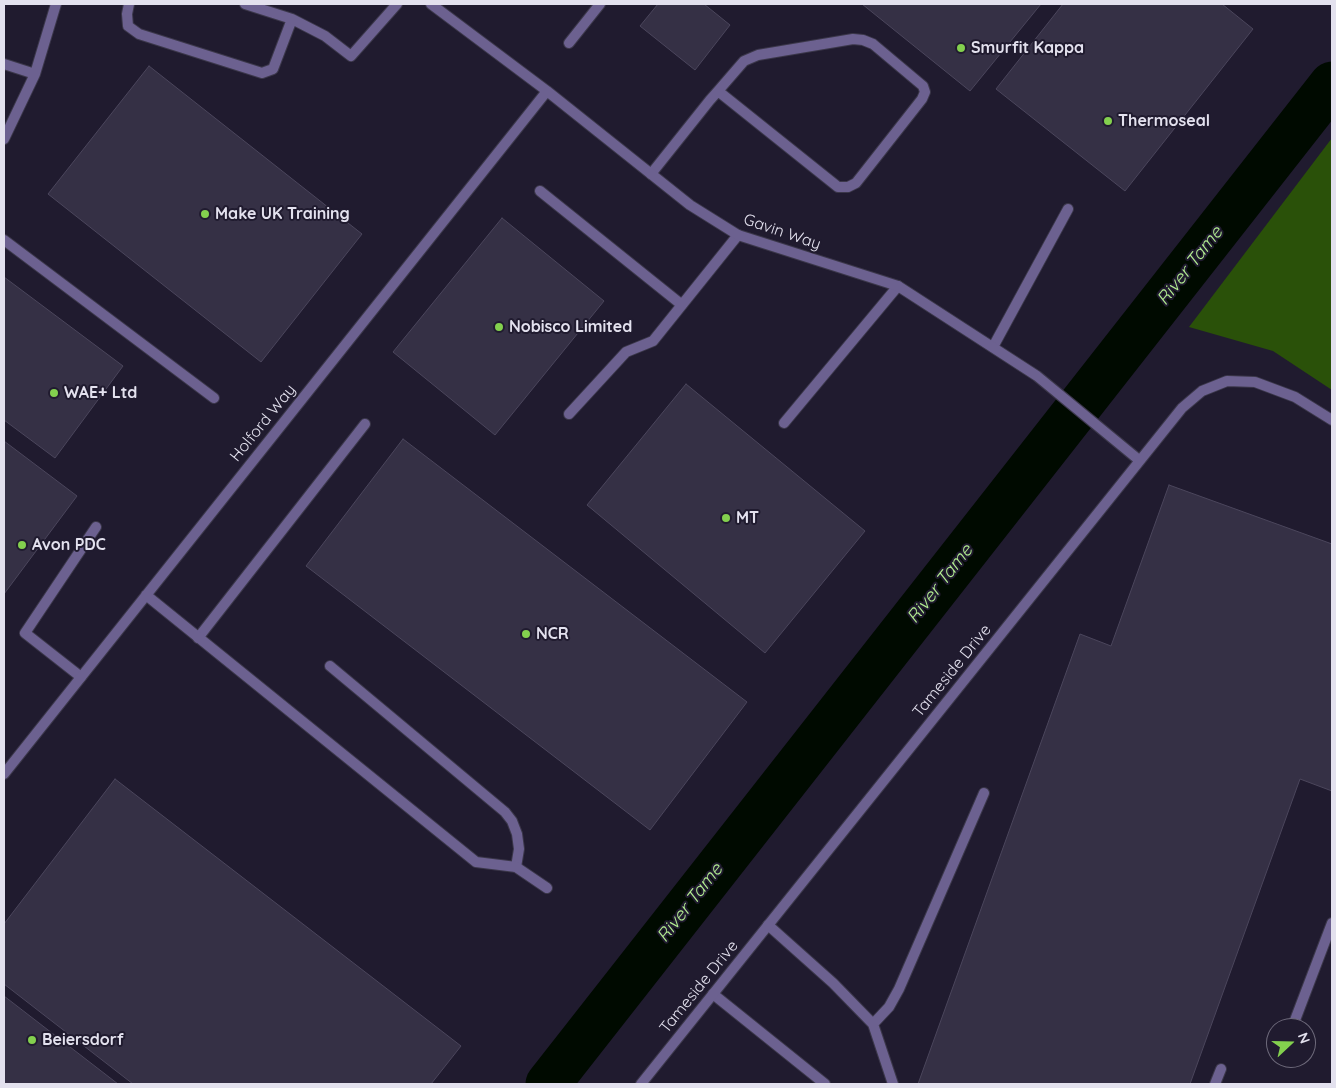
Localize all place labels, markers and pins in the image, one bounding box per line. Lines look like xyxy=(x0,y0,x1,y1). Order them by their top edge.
place label: Smurfit Kappa xyxy=(971,38,1084,58)
marker: Smurfit Kappa xyxy=(955,42,967,54)
place label: Thermoseal xyxy=(1118,111,1210,131)
marker: Thermoseal xyxy=(1102,115,1114,127)
place label: Make UK Training xyxy=(215,204,350,224)
marker: Make UK Training xyxy=(199,208,211,220)
place label: Nobisco Limited xyxy=(509,317,632,337)
marker: Nobisco Limited xyxy=(493,321,505,333)
place label: WAE+ Ltd xyxy=(64,383,137,403)
marker: WAE+ Ltd xyxy=(48,387,60,399)
place label: MT xyxy=(736,508,759,528)
marker: MT xyxy=(720,512,732,524)
place label: Avon PDC xyxy=(32,535,106,555)
marker: Avon PDC xyxy=(16,539,28,551)
place label: NCR xyxy=(536,624,569,644)
marker: NCR xyxy=(520,628,532,640)
place label: Beiersdorf xyxy=(42,1030,124,1050)
marker: Beiersdorf xyxy=(26,1034,38,1046)

